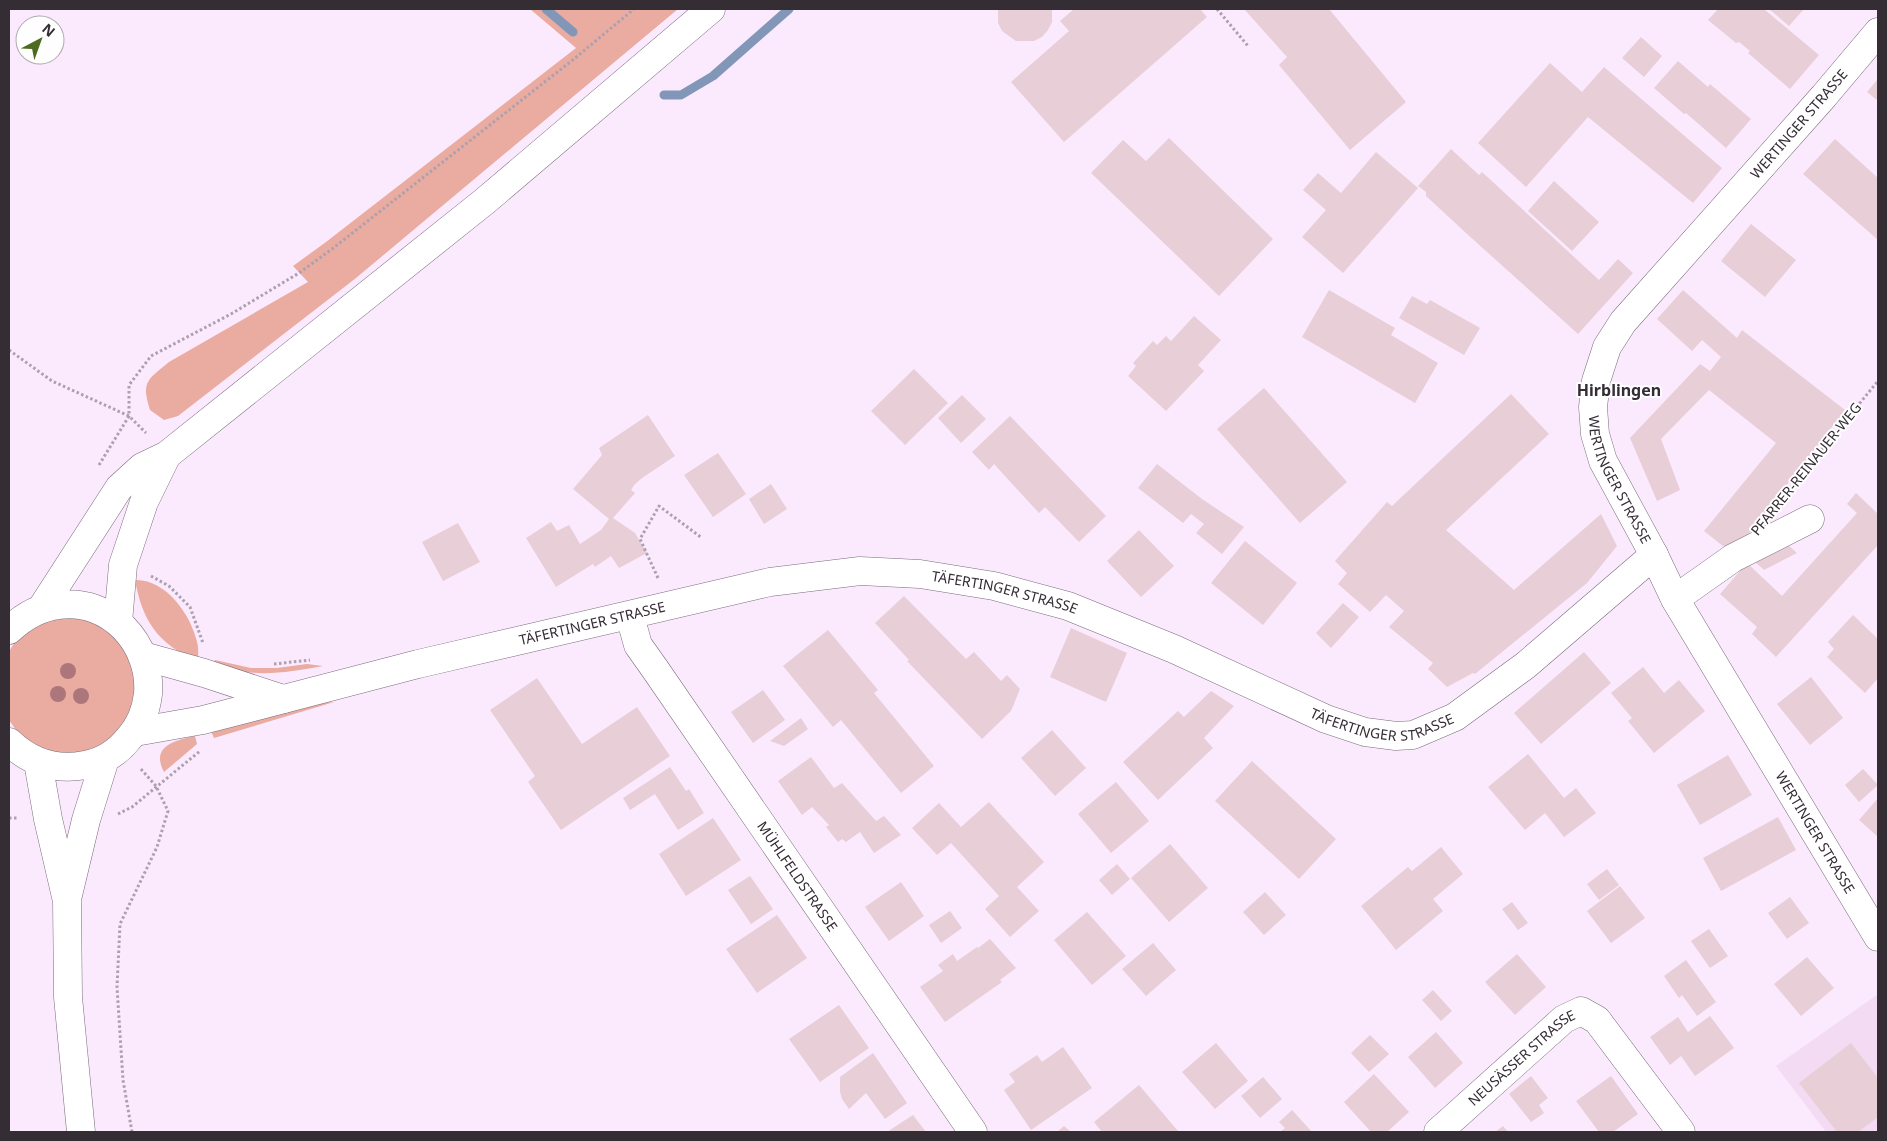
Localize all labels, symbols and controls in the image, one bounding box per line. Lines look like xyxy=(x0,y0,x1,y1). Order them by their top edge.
north arrow xyxy=(15,15,65,65)
text: N xyxy=(38,19,59,41)
street label: WERTINGER STRASSE xyxy=(1746,65,1851,182)
district label: Hirblingen xyxy=(1577,379,1661,401)
street label: PFARRER-REINAUER-WEG xyxy=(1746,398,1865,539)
street label: WERTINGER STRASSE xyxy=(1585,415,1656,547)
street label: TÄFERTINGER STRASSE xyxy=(930,566,1081,618)
street label: TÄFERTINGER STRASSE xyxy=(517,597,667,649)
street label: TÄFERTINGER STRASSE xyxy=(1307,700,1457,722)
text: TÄFERTINGER STRASSE xyxy=(1307,703,1457,745)
street label: WERTINGER STRASSE xyxy=(1772,768,1860,897)
street label: MÜHLFELDSTRASSE xyxy=(753,817,842,935)
street label: NEUSÄSSER STRASSE xyxy=(1464,1005,1578,1110)

